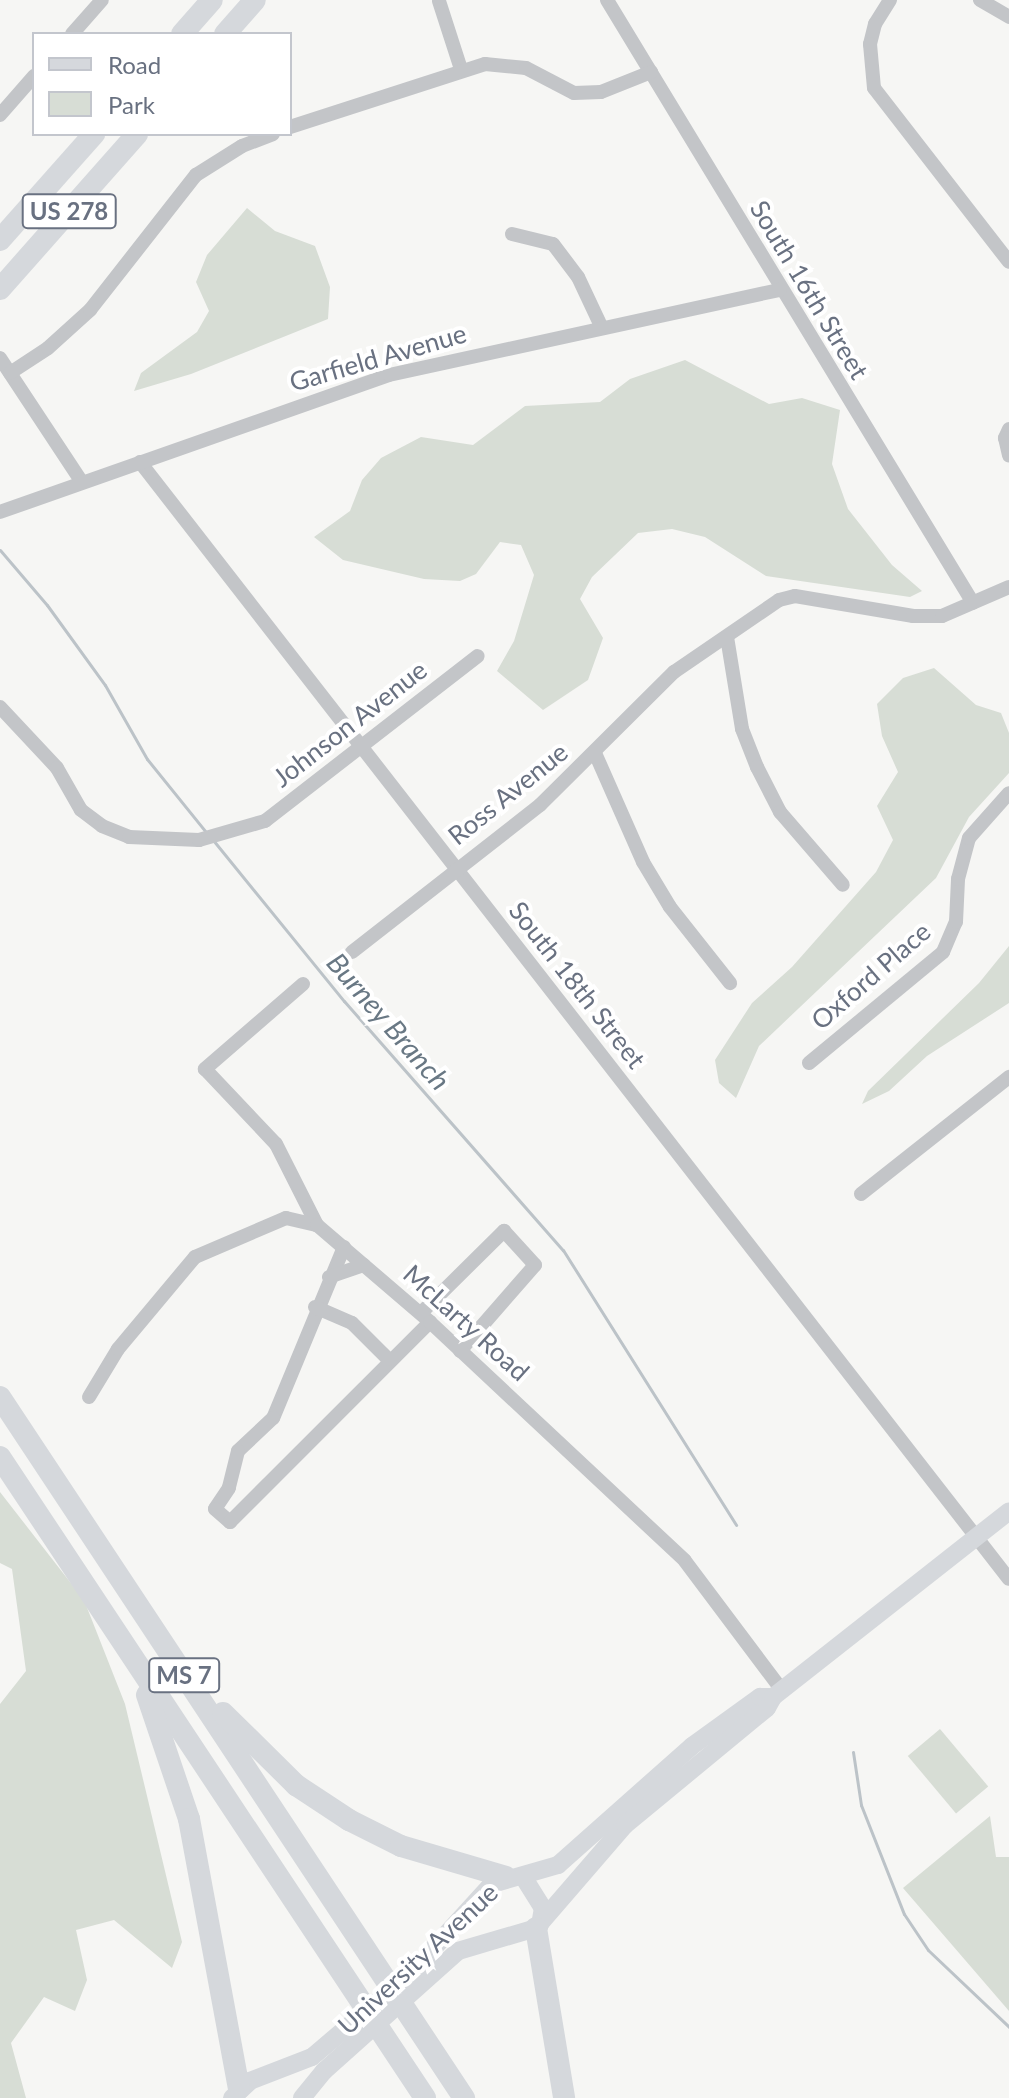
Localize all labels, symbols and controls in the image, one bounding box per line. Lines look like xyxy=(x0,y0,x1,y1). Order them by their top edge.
legend xyxy=(32,32,292,136)
text: Road xyxy=(108,50,161,79)
text: Park xyxy=(108,90,155,119)
road number: US 278 xyxy=(21,191,117,231)
street label: South 16th Street xyxy=(743,195,875,385)
street label: Garfield Avenue xyxy=(286,318,470,398)
street label: Johnson Avenue xyxy=(267,654,433,794)
street label: Ross Avenue xyxy=(442,736,574,852)
street label: South 18th Street xyxy=(502,895,652,1075)
street label: Oxford Place xyxy=(805,916,937,1036)
water label: Burney Branch xyxy=(320,945,458,1097)
street label: McLarty Road xyxy=(397,1258,535,1388)
road number: MS 7 xyxy=(148,1655,220,1695)
street label: University Avenue xyxy=(331,1876,505,2042)

